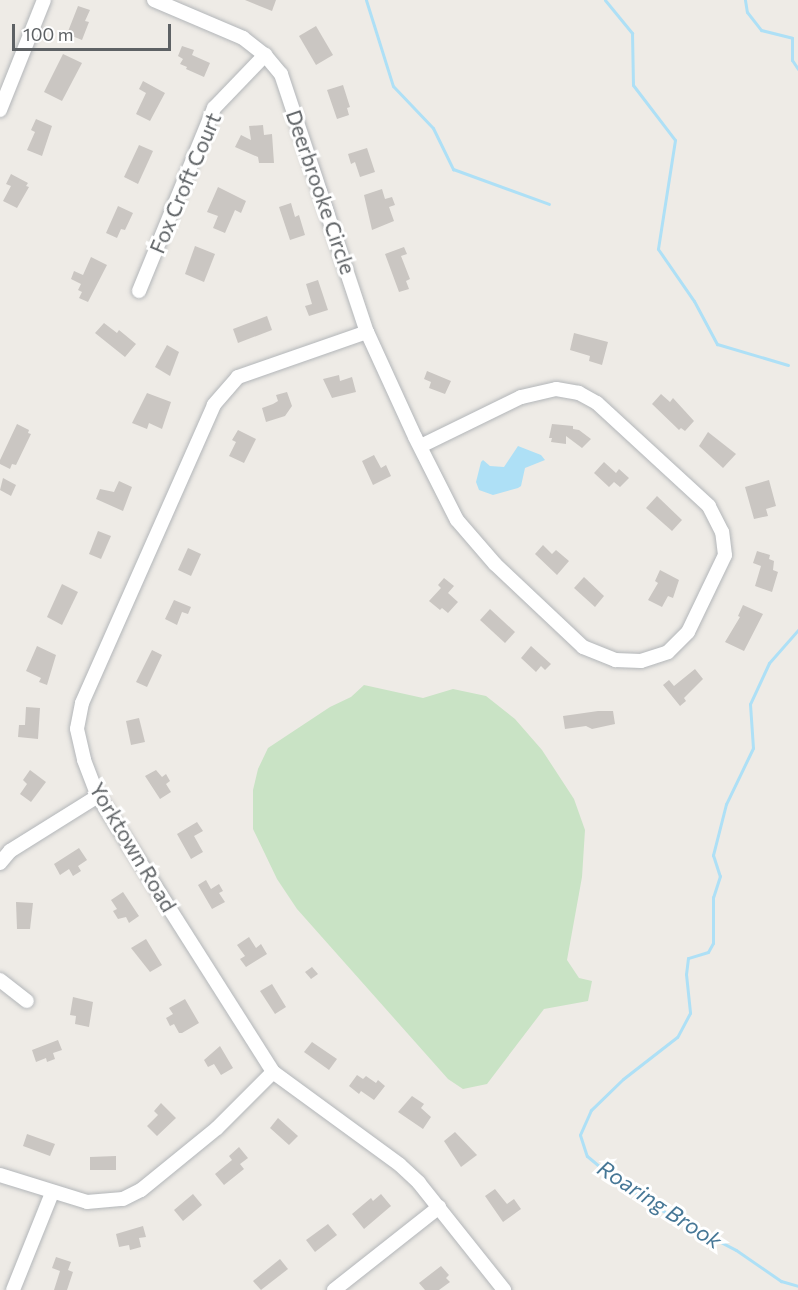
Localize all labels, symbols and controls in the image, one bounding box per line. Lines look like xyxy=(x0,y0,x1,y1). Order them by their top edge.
scale bar xyxy=(15,12,174,50)
text: 100 m xyxy=(23,23,73,45)
street label: Deerbrooke Circle xyxy=(281,107,361,277)
street label: Fox Croft Court xyxy=(144,109,226,257)
street label: Yorktown Road xyxy=(84,778,182,916)
water label: Roaring Brook xyxy=(593,1154,727,1254)

